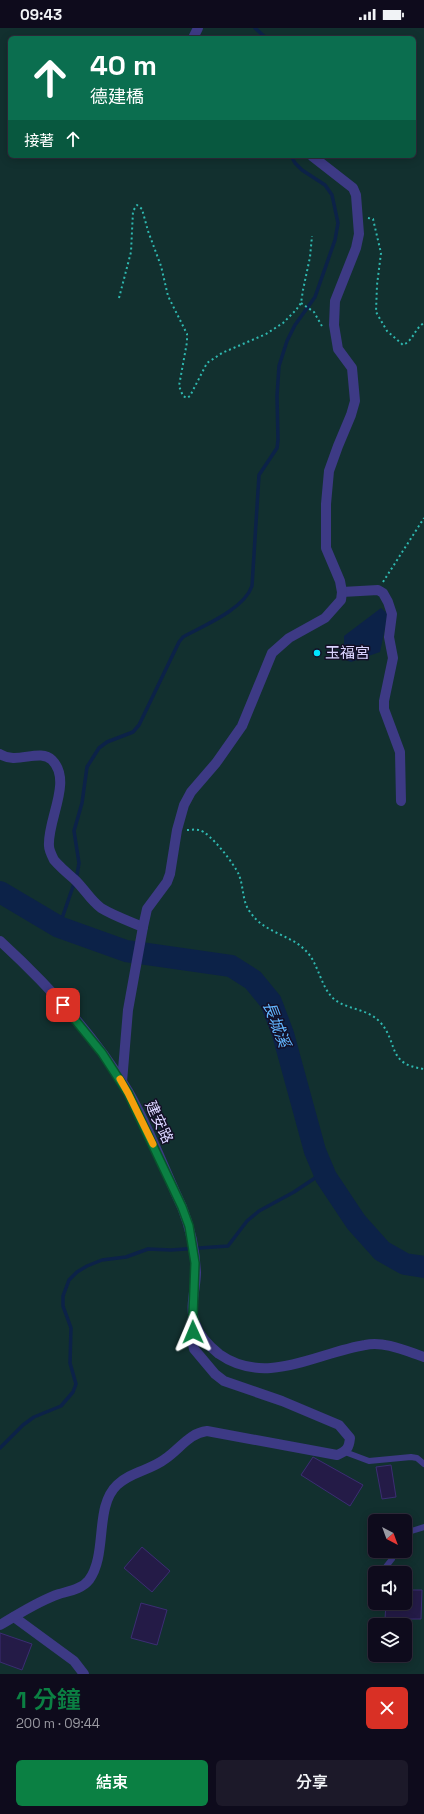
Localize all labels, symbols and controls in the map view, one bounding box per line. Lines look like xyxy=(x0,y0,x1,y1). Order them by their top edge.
text: 09:43 xyxy=(20,5,62,24)
text: 40 m xyxy=(90,47,157,83)
icon: ahead xyxy=(24,52,76,104)
text: 德建橋 xyxy=(90,85,144,108)
icon: ahead xyxy=(62,128,84,150)
text: 接著 xyxy=(24,131,54,150)
place label: 玉福宮 xyxy=(325,643,370,662)
marker: 玉福宮 xyxy=(312,648,322,658)
pin xyxy=(46,988,80,1022)
icon: arrive xyxy=(52,994,74,1016)
water label: 長城溪 xyxy=(258,998,296,1052)
street label: 建安路 xyxy=(141,1097,178,1146)
position arrow xyxy=(172,1311,214,1353)
north arrow xyxy=(368,1514,412,1558)
map controls xyxy=(368,1514,412,1662)
button: sound xyxy=(368,1566,412,1610)
button: layers xyxy=(368,1618,412,1662)
text: 1 分鐘 xyxy=(16,1684,81,1715)
button: close xyxy=(366,1687,408,1729)
text: 200 m · 09:44 xyxy=(16,1715,100,1732)
button: 結束 xyxy=(16,1760,208,1806)
button: 分享 xyxy=(216,1760,408,1806)

